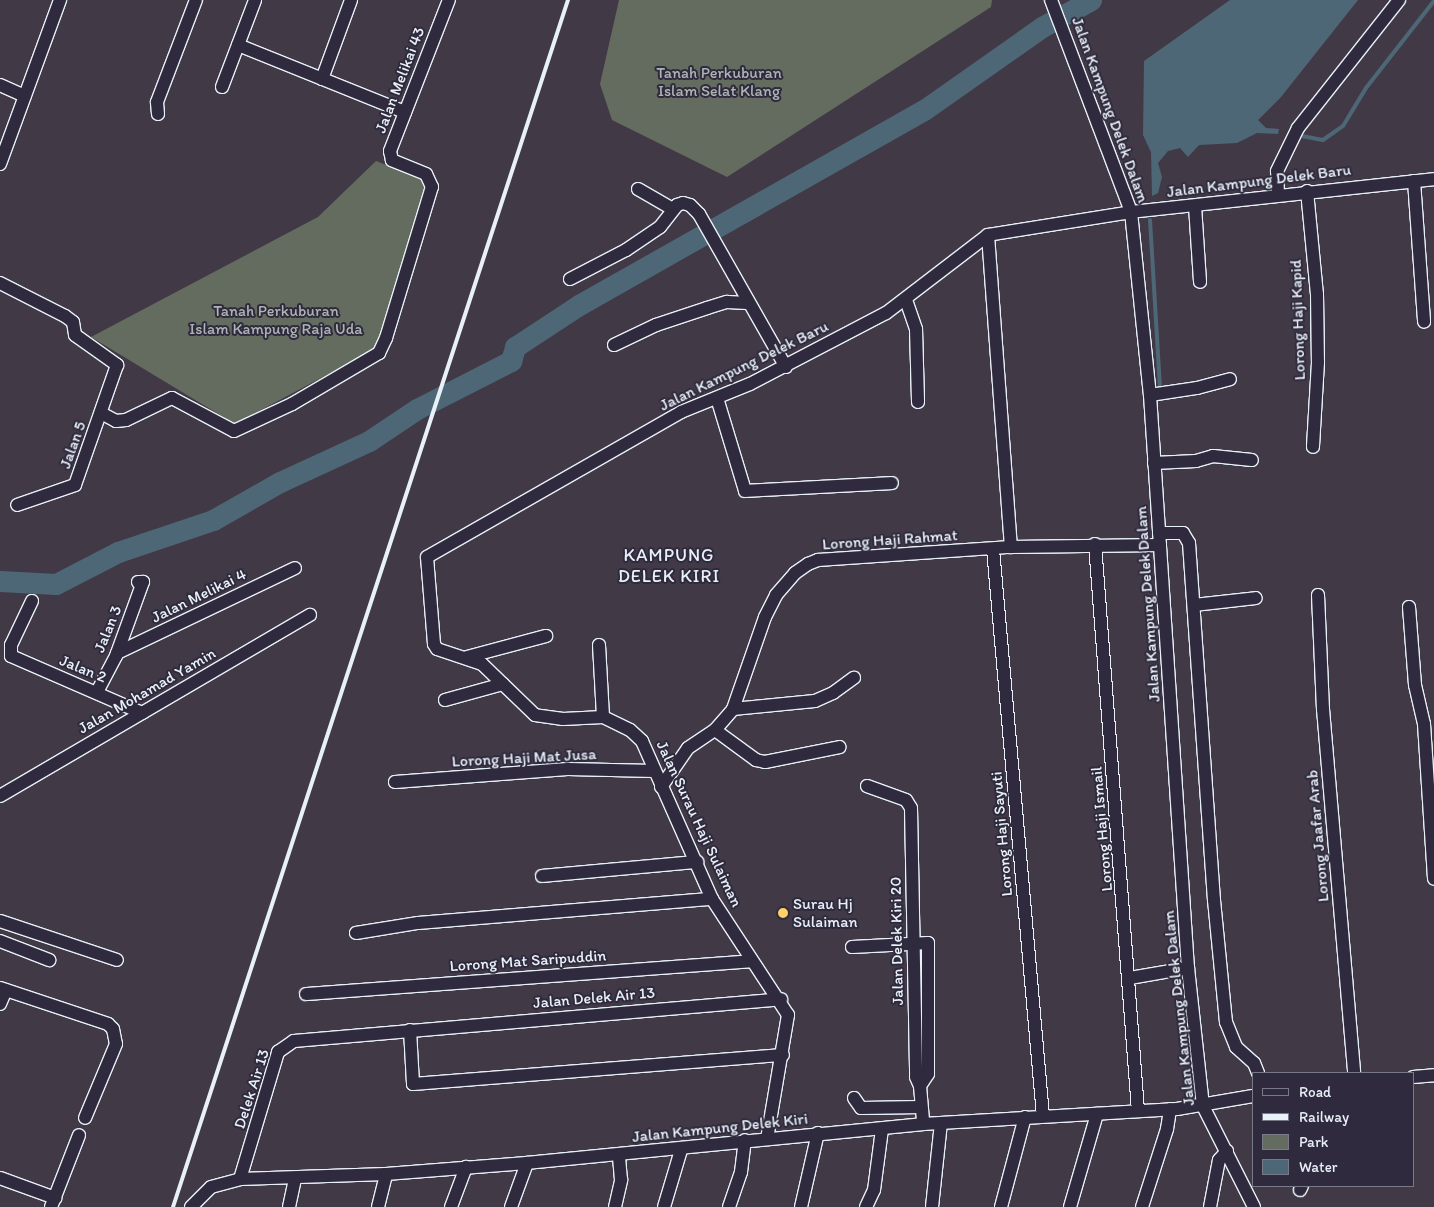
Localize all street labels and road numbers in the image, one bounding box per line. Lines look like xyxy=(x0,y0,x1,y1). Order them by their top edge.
street label: Jalan Kampung Delek Dalam xyxy=(1067,15,1153,205)
street label: Jalan Melikai 43 xyxy=(371,24,429,136)
street label: Jalan Kampung Delek Baru xyxy=(1166,160,1352,202)
street label: Lorong Haji Kapid xyxy=(1286,259,1310,381)
street label: Jalan Kampung Delek Baru xyxy=(656,317,832,415)
street label: Jalan 5 xyxy=(56,419,90,471)
street label: Jalan Kampung Delek Dalam xyxy=(1132,505,1164,703)
street label: Lorong Haji Rahmat xyxy=(822,526,958,554)
street label: Jalan Melikai 4 xyxy=(149,565,249,627)
street label: Jalan 3 xyxy=(90,603,126,655)
street label: Jalan Mohamad Yamin xyxy=(76,644,218,738)
street label: Jalan 2 xyxy=(57,651,109,687)
street label: Jalan Surau Haji Sulaiman xyxy=(652,738,746,910)
street label: Lorong Haji Mat Jusa xyxy=(452,745,596,771)
street label: Lorong Haji Ismail xyxy=(1087,766,1117,892)
street label: Lorong Jaafar Arab xyxy=(1303,769,1333,903)
street label: Lorong Haji Sayuti xyxy=(987,771,1017,897)
street label: Jalan Delek Kiri 20 xyxy=(886,876,908,1006)
street label: Jalan Kampung Delek Dalam xyxy=(1159,909,1199,1107)
street label: Lorong Mat Saripuddin xyxy=(449,946,607,976)
street label: Jalan Delek Air 13 xyxy=(532,983,656,1013)
street label: Delek Air 13 xyxy=(230,1047,274,1131)
street label: Jalan Kampung Delek Kiri xyxy=(631,1109,809,1147)

